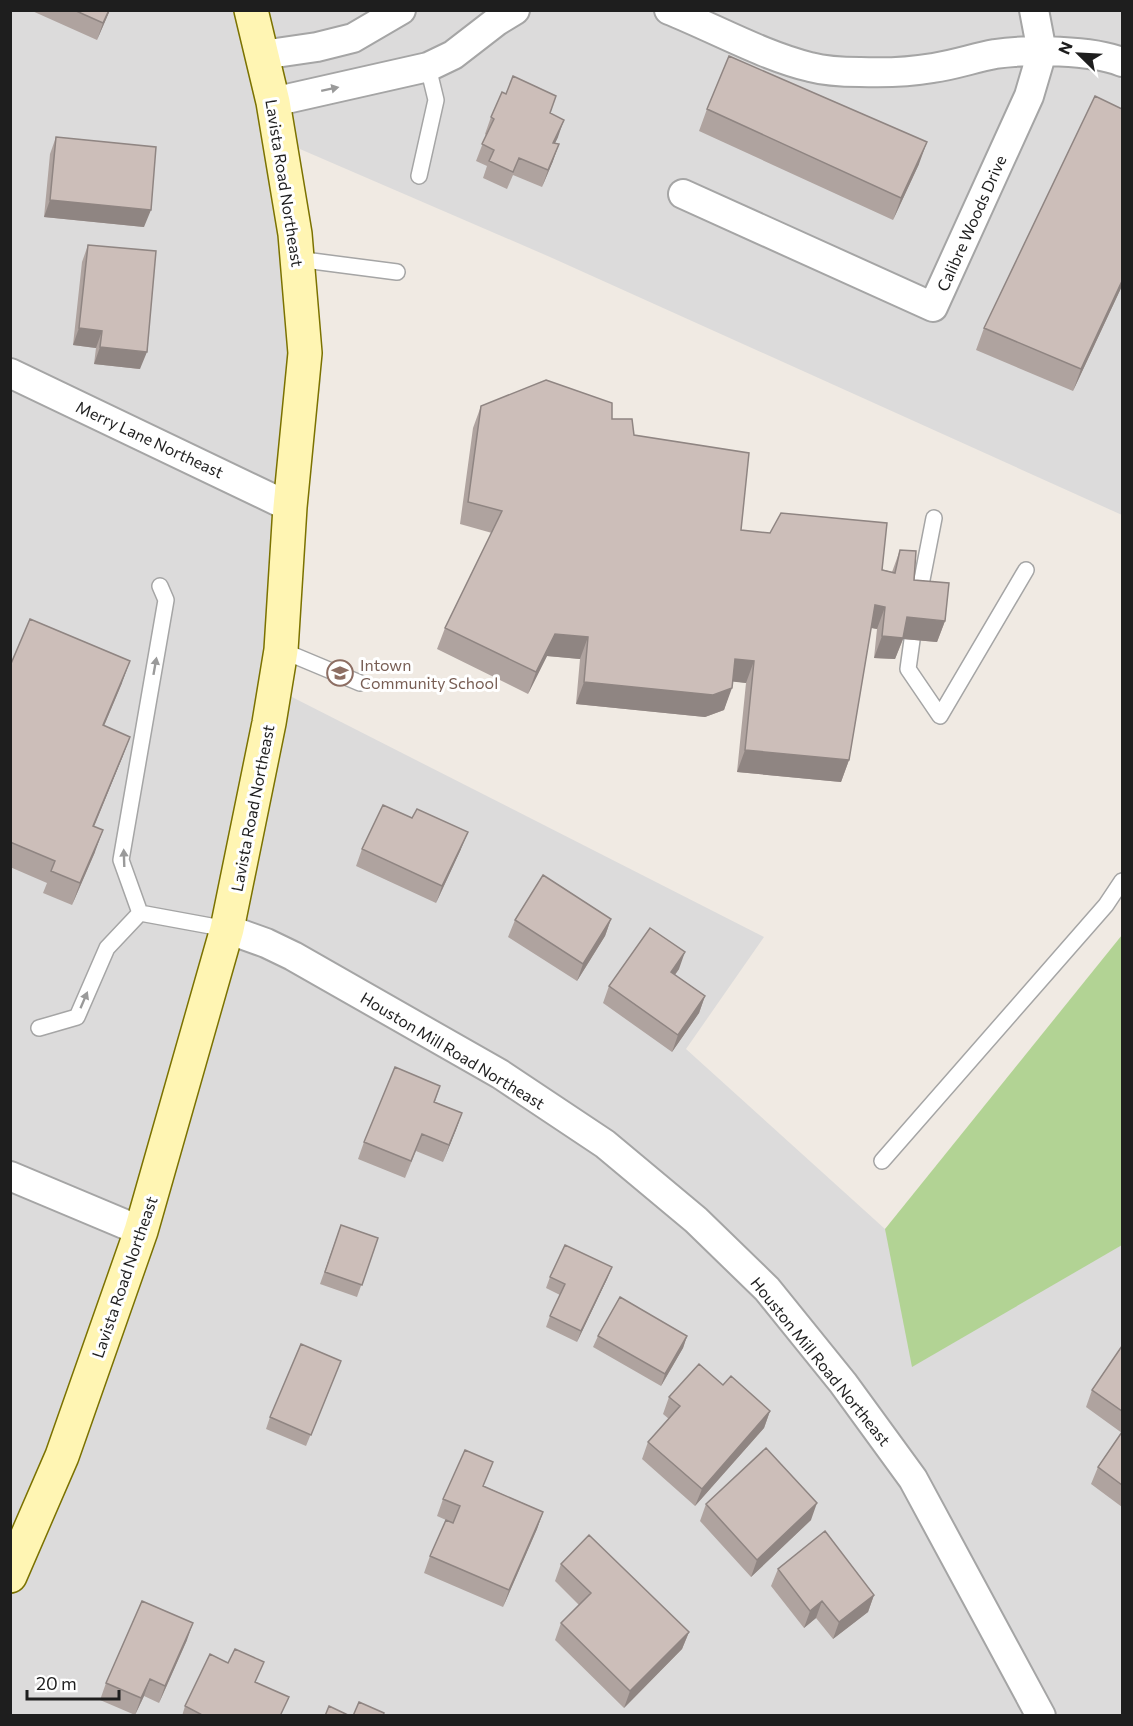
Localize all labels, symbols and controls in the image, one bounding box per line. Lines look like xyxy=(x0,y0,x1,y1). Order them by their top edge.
north arrow xyxy=(1049,24,1109,84)
text: N xyxy=(1054,38,1076,57)
one-way arrow xyxy=(321,84,340,93)
street label: Lavista Road Northeast xyxy=(262,98,308,269)
street label: Calibre Woods Drive xyxy=(932,152,1010,294)
street label: Merry Lane Northeast xyxy=(73,396,227,482)
place label: Intown Community School xyxy=(360,655,498,692)
one-way arrow xyxy=(150,656,159,675)
school or university icon: Intown Community School xyxy=(325,658,355,688)
street label: Lavista Road Northeast xyxy=(226,722,278,893)
one-way arrow xyxy=(119,848,128,867)
street label: Houston Mill Road Northeast xyxy=(358,987,549,1113)
one-way arrow xyxy=(79,991,89,1009)
street label: Lavista Road Northeast xyxy=(87,1193,161,1360)
street label: Houston Mill Road Northeast xyxy=(747,1273,895,1449)
scale bar xyxy=(27,1663,118,1701)
text: 20 m xyxy=(36,1672,77,1694)

